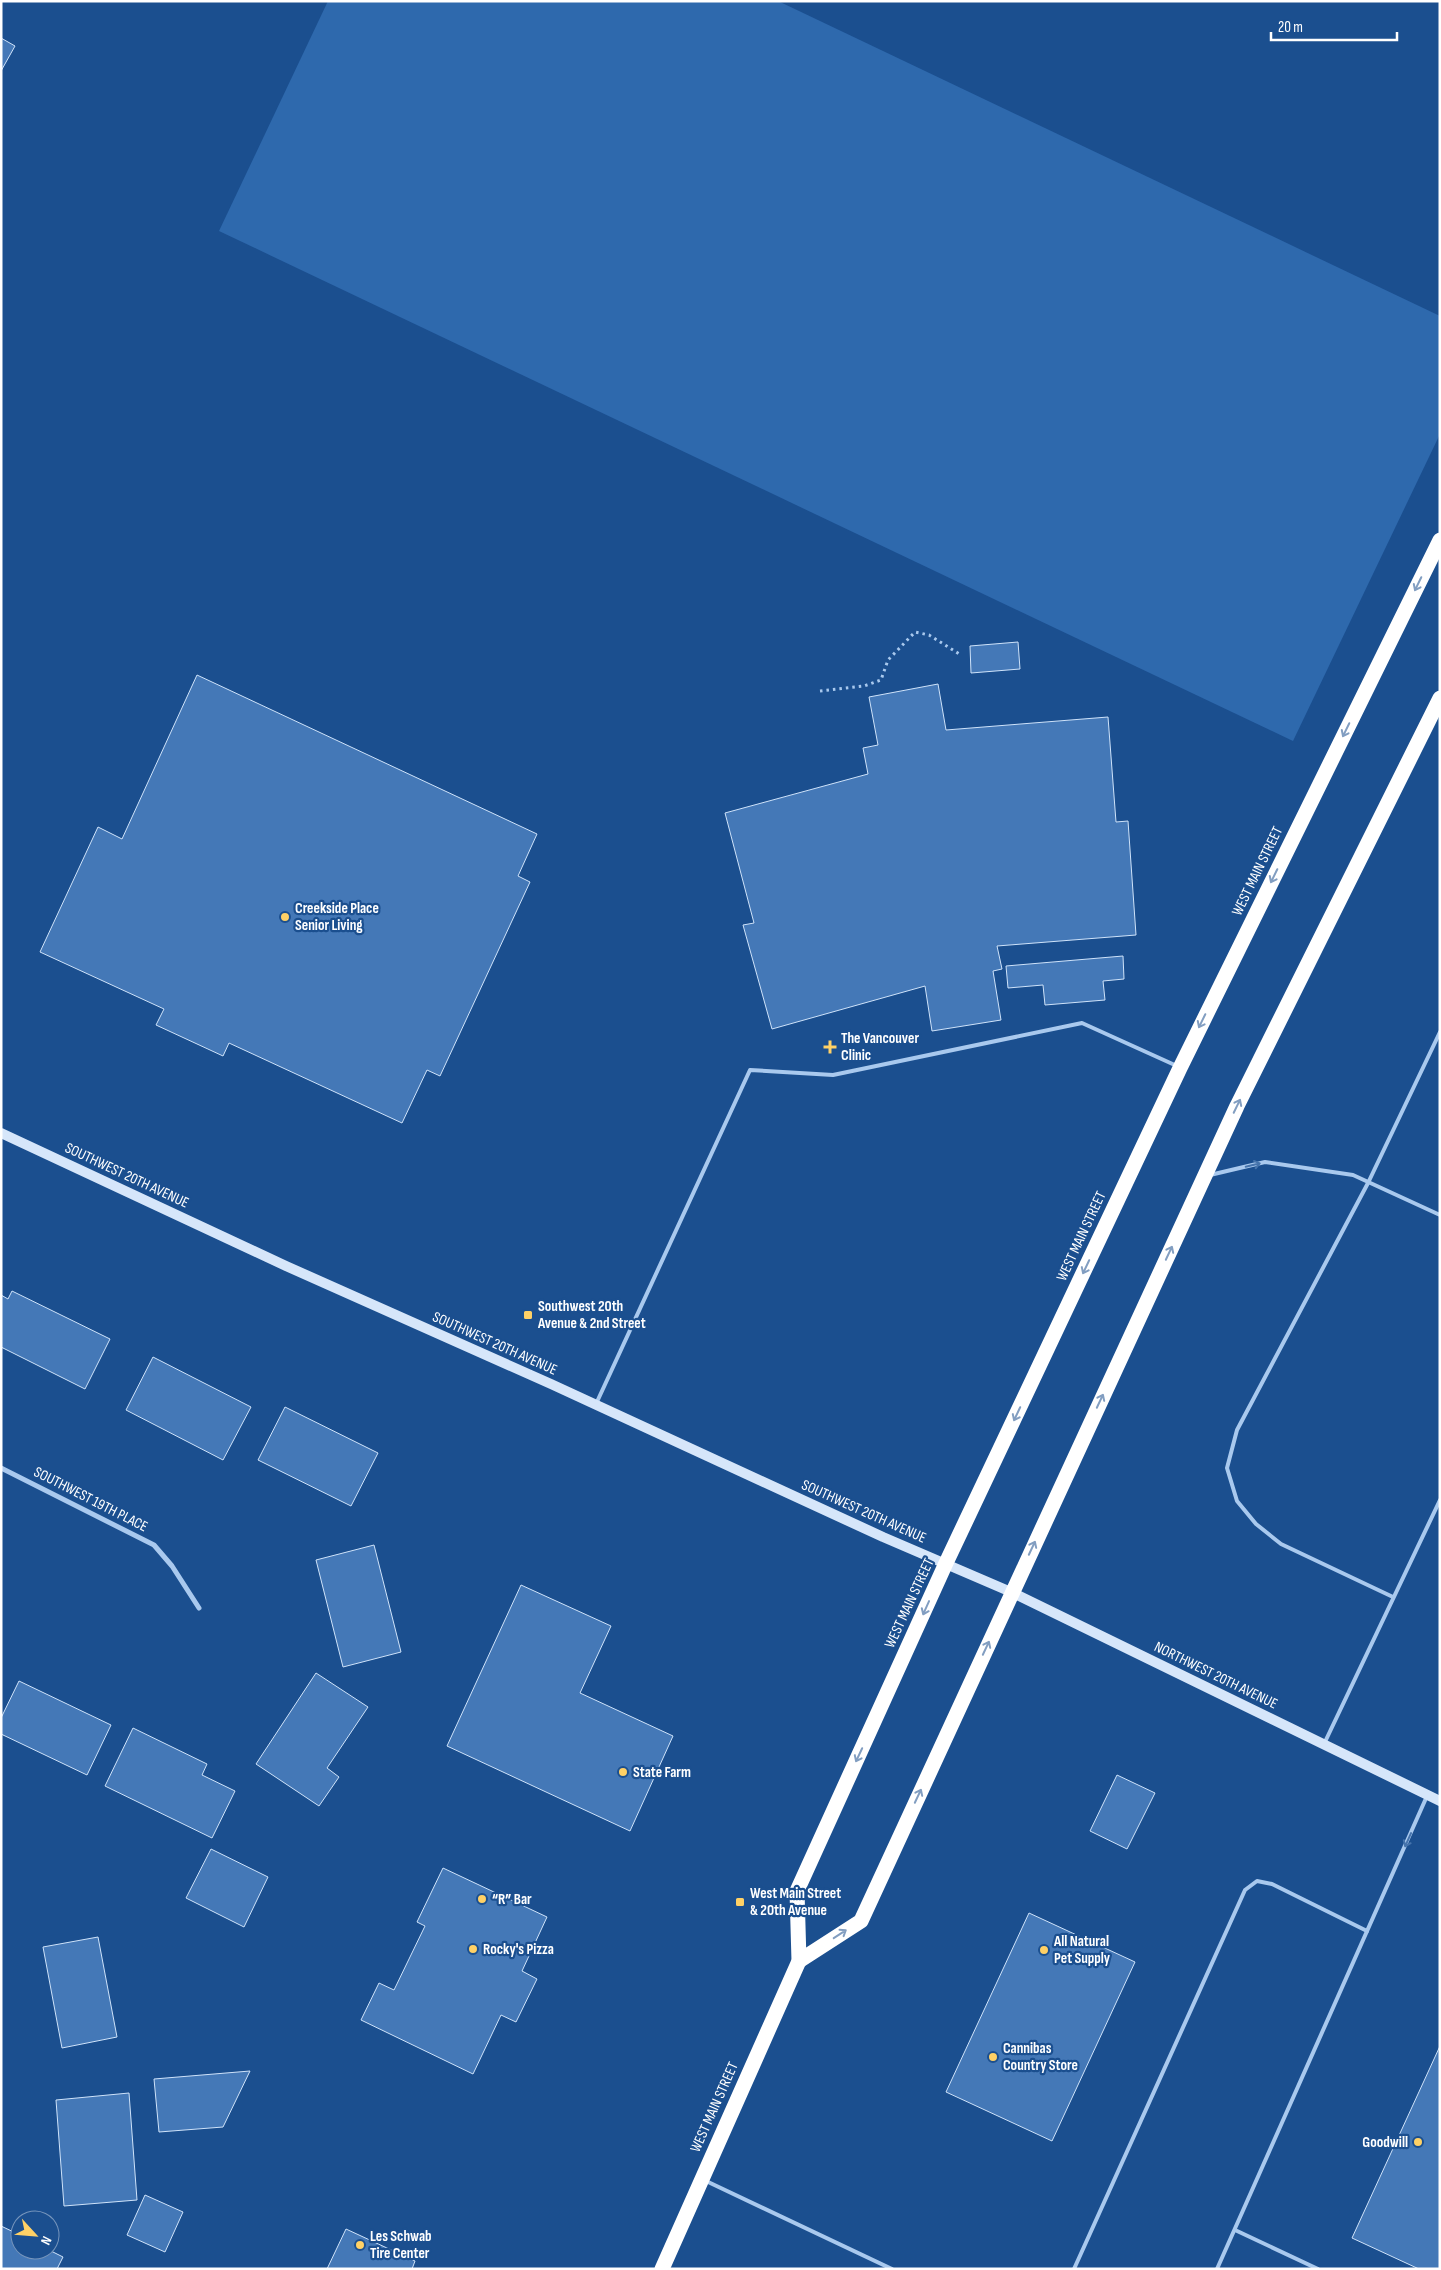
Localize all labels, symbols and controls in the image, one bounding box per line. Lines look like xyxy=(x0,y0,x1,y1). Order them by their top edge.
scale bar xyxy=(1271,10,1397,42)
text: 20 m xyxy=(1278,18,1303,37)
one-way arrow xyxy=(1413,576,1422,591)
one-way arrow xyxy=(1341,722,1350,737)
street label: WEST MAIN STREET xyxy=(1228,823,1287,919)
one-way arrow xyxy=(1269,868,1279,883)
place label: Creekside Place Senior Living xyxy=(295,899,379,935)
marker: Creekside Place Senior Living xyxy=(279,911,291,923)
one-way arrow xyxy=(1197,1013,1207,1028)
place label: The Vancouver Clinic xyxy=(841,1029,919,1065)
marker: The Vancouver Clinic xyxy=(823,1040,837,1054)
one-way arrow xyxy=(1233,1099,1243,1114)
street label: SOUTHWEST 20TH AVENUE xyxy=(62,1138,192,1212)
one-way arrow xyxy=(1244,1160,1260,1169)
street label: WEST MAIN STREET xyxy=(1052,1188,1111,1284)
one-way arrow xyxy=(1165,1246,1174,1261)
one-way arrow xyxy=(1080,1259,1090,1274)
place label: Southwest 20th Avenue & 2nd Street xyxy=(537,1297,646,1333)
street label: SOUTHWEST 20TH AVENUE xyxy=(430,1307,560,1379)
marker: Southwest 20th Avenue & 2nd Street xyxy=(522,1309,534,1321)
one-way arrow xyxy=(1096,1394,1106,1409)
one-way arrow xyxy=(1011,1406,1021,1421)
street label: SOUTHWEST 19TH PLACE xyxy=(31,1463,151,1536)
street label: SOUTHWEST 20TH AVENUE xyxy=(799,1475,929,1547)
one-way arrow xyxy=(1027,1541,1037,1556)
street label: WEST MAIN STREET xyxy=(880,1555,939,1651)
one-way arrow xyxy=(921,1600,931,1615)
street label: NORTHWEST 20TH AVENUE xyxy=(1151,1637,1281,1714)
one-way arrow xyxy=(981,1641,991,1656)
one-way arrow xyxy=(853,1747,863,1762)
place label: State Farm xyxy=(633,1763,691,1782)
marker: State Farm xyxy=(617,1766,629,1778)
one-way arrow xyxy=(914,1789,923,1804)
one-way arrow xyxy=(1402,1832,1412,1847)
place label: West Main Street & 20th Avenue xyxy=(750,1884,841,1920)
place label: “R” Bar xyxy=(492,1890,532,1909)
marker: “R” Bar xyxy=(476,1893,488,1905)
marker: West Main Street & 20th Avenue xyxy=(734,1896,746,1908)
one-way arrow xyxy=(832,1929,846,1939)
place label: All Natural Pet Supply xyxy=(1053,1932,1111,1968)
place label: Rocky's Pizza xyxy=(483,1940,554,1959)
marker: Rocky's Pizza xyxy=(467,1943,479,1955)
marker: All Natural Pet Supply xyxy=(1038,1944,1050,1956)
place label: Cannibas Country Store xyxy=(1003,2039,1078,2075)
marker: Cannibas Country Store xyxy=(987,2051,999,2063)
street label: WEST MAIN STREET xyxy=(686,2059,743,2155)
place label: Goodwill xyxy=(1362,2133,1408,2152)
marker: Goodwill xyxy=(1412,2136,1424,2148)
north arrow xyxy=(10,2210,60,2260)
place label: Les Schwab Tire Center xyxy=(370,2227,432,2263)
text: N xyxy=(37,2233,56,2248)
marker: Les Schwab Tire Center xyxy=(354,2239,366,2251)

